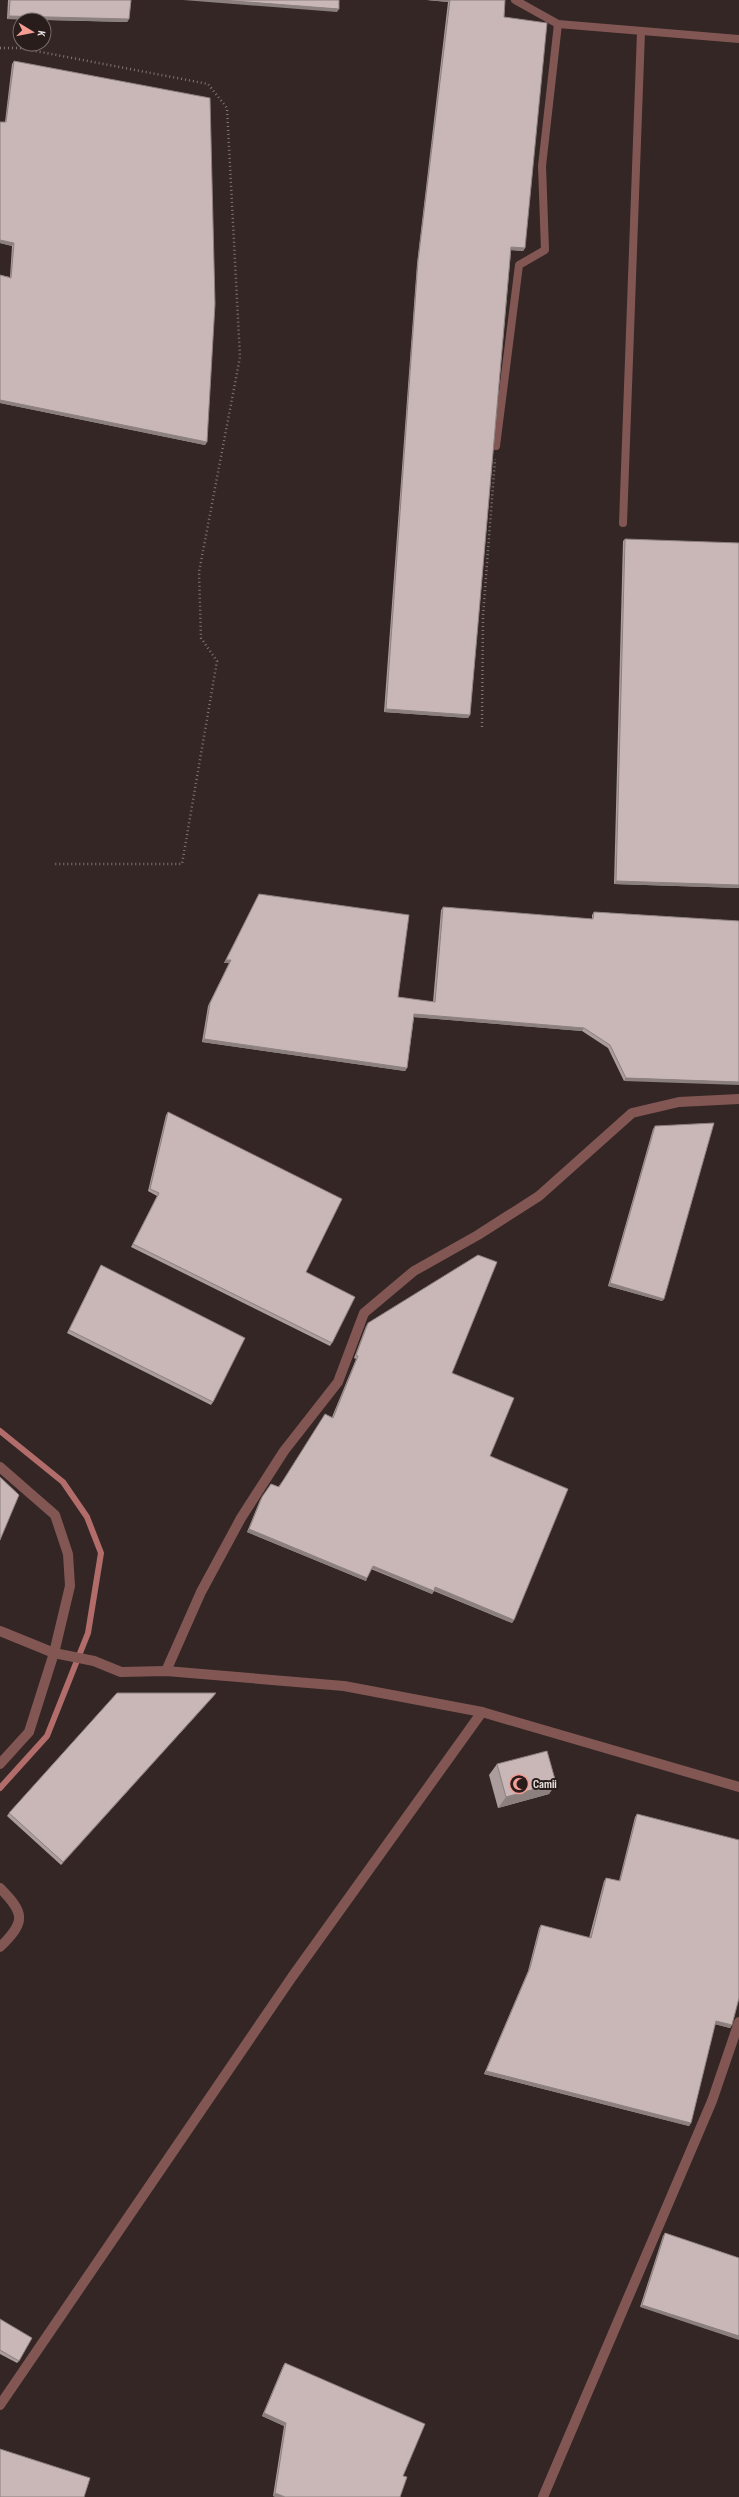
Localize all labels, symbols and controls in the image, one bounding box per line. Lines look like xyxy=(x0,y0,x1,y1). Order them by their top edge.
north arrow xyxy=(12,12,52,52)
text: K xyxy=(34,30,48,38)
mosque icon: Camii xyxy=(508,1773,530,1795)
place label: Camii xyxy=(533,1777,557,1792)

